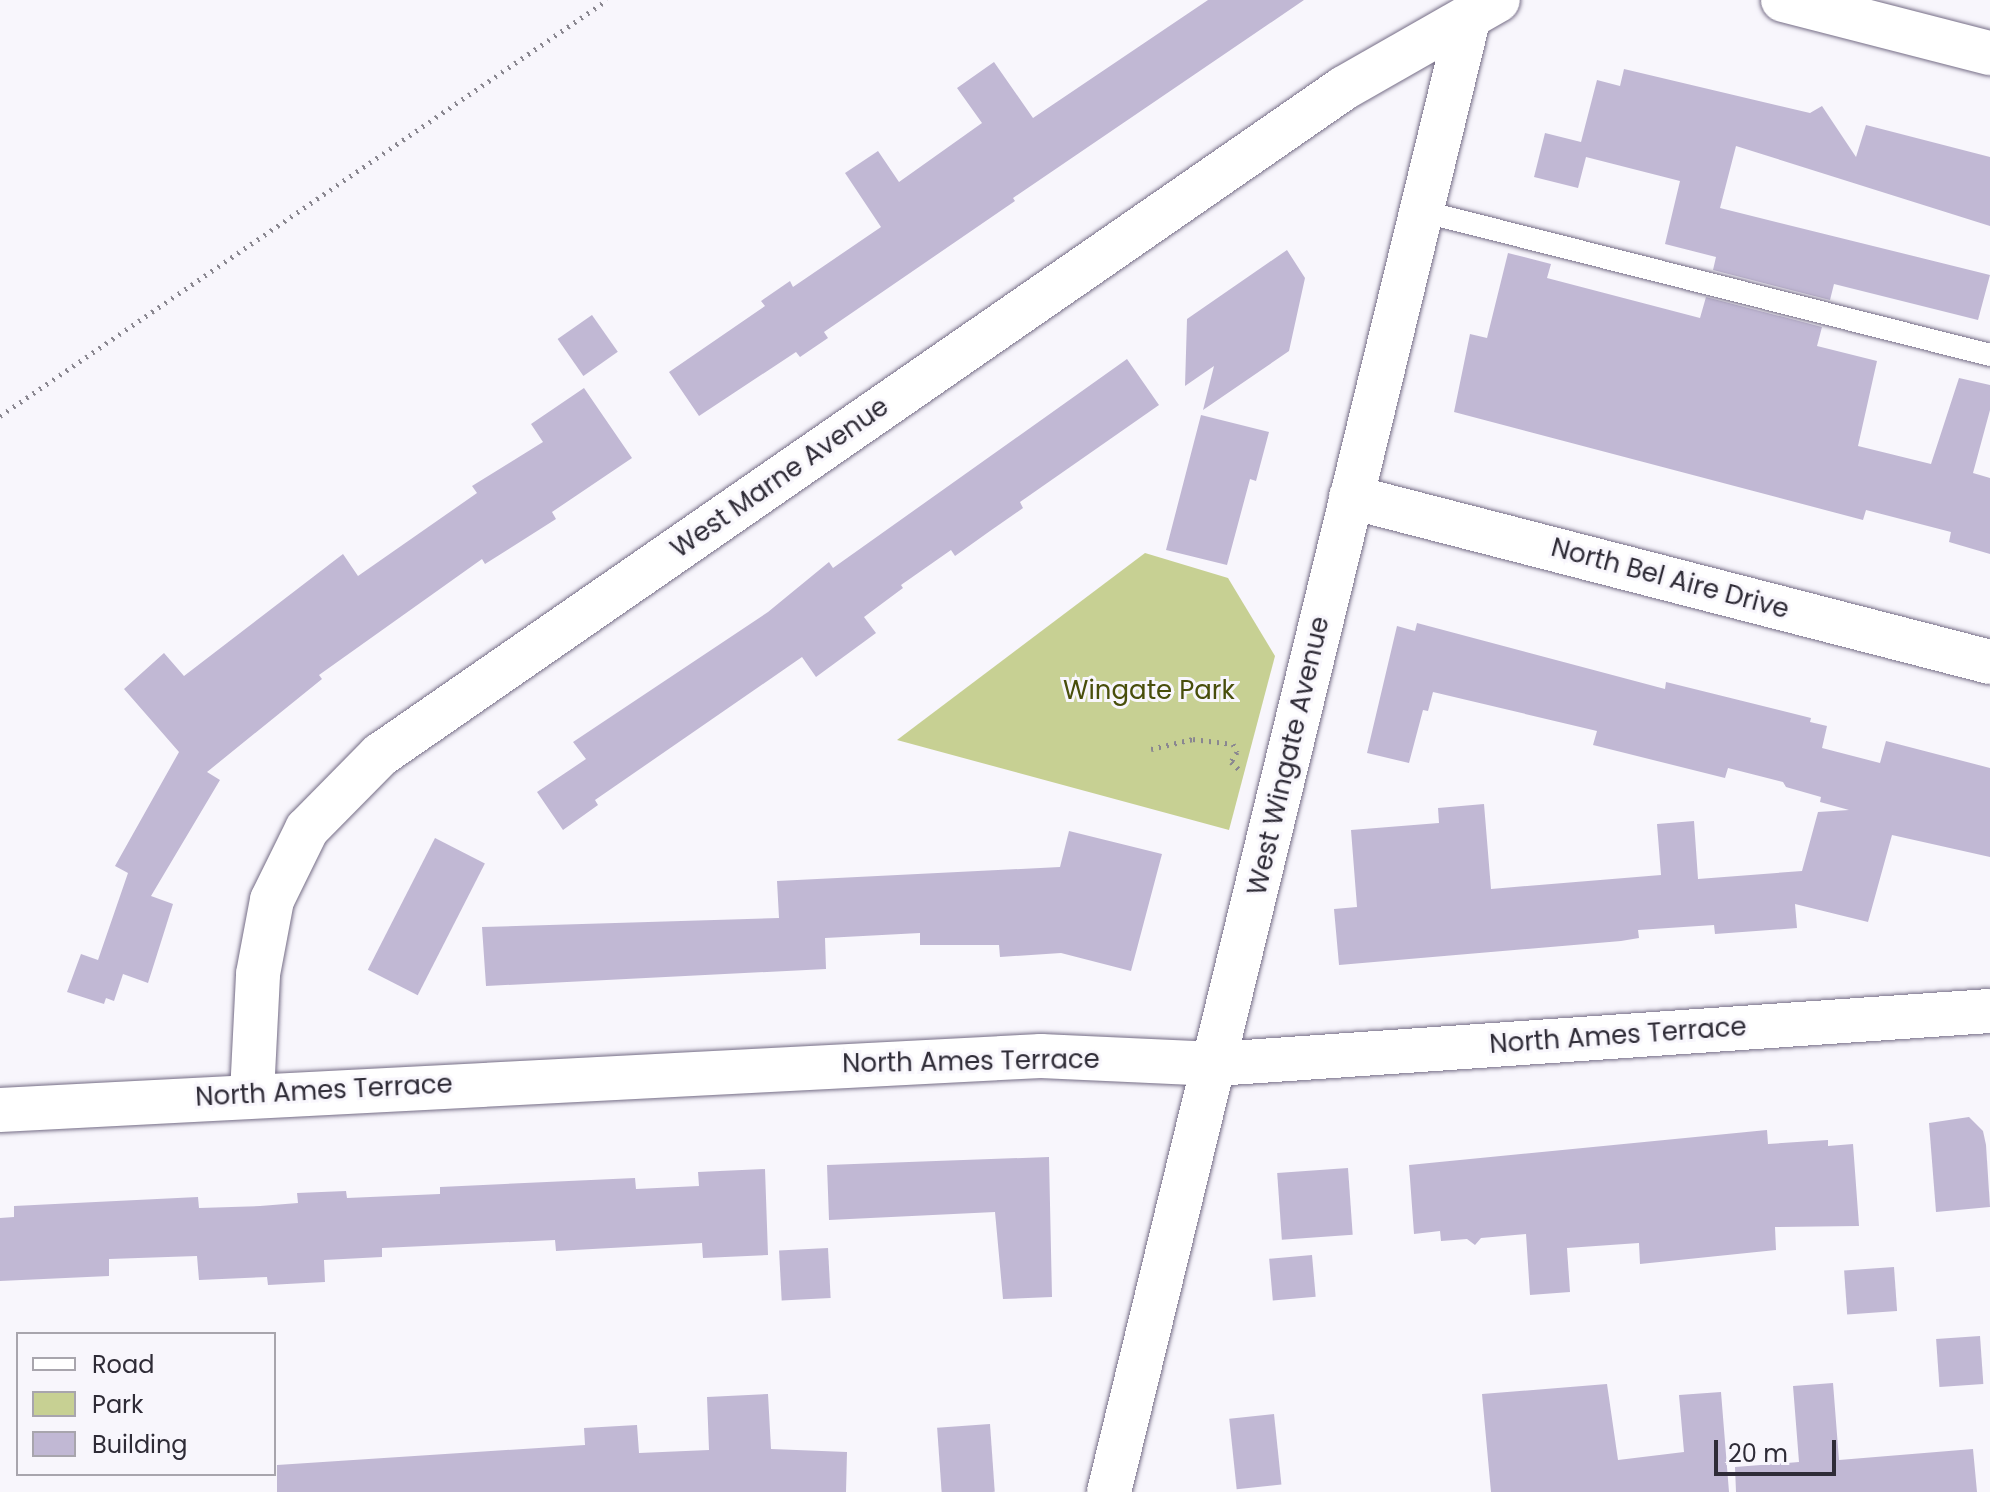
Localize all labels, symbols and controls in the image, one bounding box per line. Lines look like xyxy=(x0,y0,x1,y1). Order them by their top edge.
street label: West Marne Avenue xyxy=(665,391,895,565)
street label: North Bel Aire Drive xyxy=(1548,532,1792,626)
street label: West Wingate Avenue xyxy=(1242,614,1336,898)
park label: Wingate Park xyxy=(1063,675,1235,707)
street label: North Ames Terrace xyxy=(1488,1011,1748,1061)
street label: North Ames Terrace xyxy=(842,1044,1100,1080)
street label: North Ames Terrace xyxy=(195,1069,453,1113)
legend xyxy=(16,1332,276,1476)
text: Road xyxy=(92,1348,154,1381)
text: Park xyxy=(92,1388,143,1421)
scale bar xyxy=(1718,1424,1840,1474)
text: Building xyxy=(92,1428,188,1461)
text: 20 m xyxy=(1728,1437,1788,1470)

